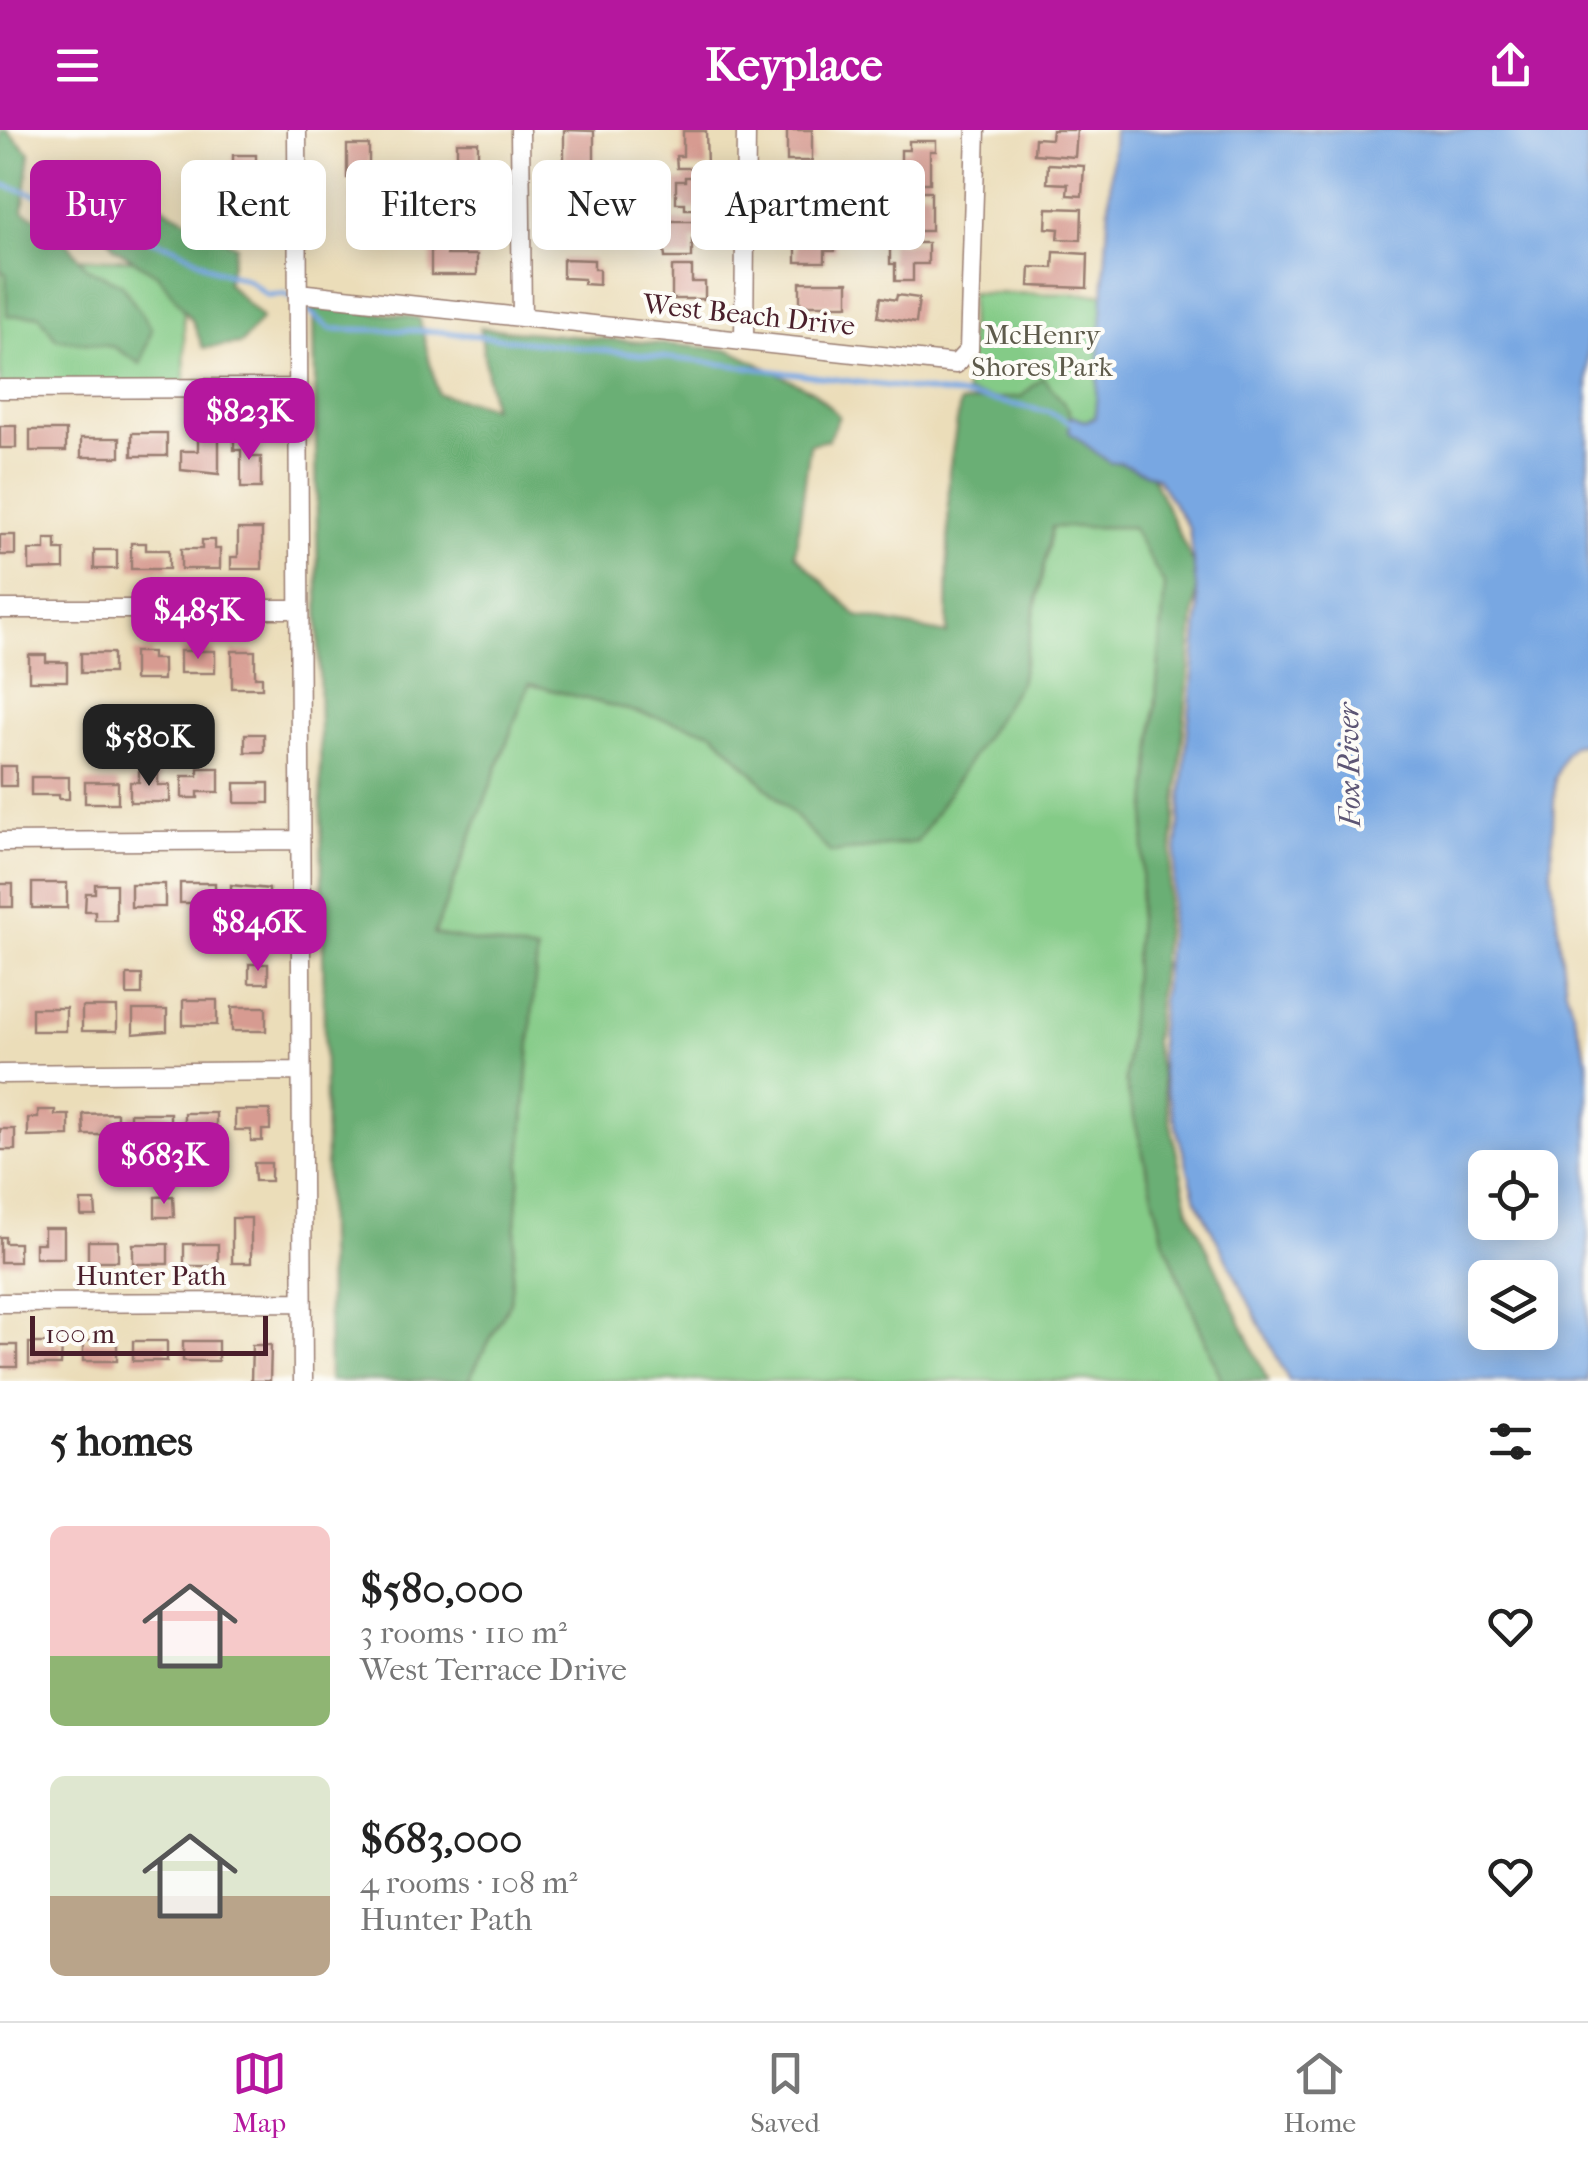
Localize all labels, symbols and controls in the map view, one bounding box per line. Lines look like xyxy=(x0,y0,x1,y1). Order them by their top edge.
icon: menu xyxy=(50,38,105,93)
icon: share xyxy=(1483,38,1538,93)
text: Keyplace xyxy=(706,39,882,92)
chip: Buy xyxy=(30,160,161,250)
chip: Rent xyxy=(181,160,326,250)
chip: Filters xyxy=(346,160,512,250)
chip: New xyxy=(532,160,671,250)
chip: Apartment xyxy=(691,160,925,250)
street label: West Beach Drive xyxy=(640,287,857,342)
park label: McHenry Shores Park xyxy=(971,318,1113,383)
pin: $823K xyxy=(179,378,319,463)
text: $823K xyxy=(206,392,292,429)
pin: $485K xyxy=(128,577,268,662)
text: $485K xyxy=(153,591,243,628)
water label: Fox River xyxy=(1331,700,1368,828)
pin: $580K xyxy=(79,704,219,789)
text: $580K xyxy=(105,718,193,755)
pin: $846K xyxy=(188,889,328,974)
text: $846K xyxy=(211,903,305,940)
pin: $683K xyxy=(94,1122,234,1207)
text: $683K xyxy=(120,1136,208,1173)
map controls xyxy=(1468,1150,1558,1350)
button: locate xyxy=(1468,1150,1558,1240)
street label: Hunter Path xyxy=(76,1259,227,1292)
button: layers xyxy=(1468,1260,1558,1350)
scale bar xyxy=(30,1311,268,1356)
text: 100 m xyxy=(45,1317,115,1350)
icon: filters xyxy=(1483,1414,1538,1469)
text: 5 homes xyxy=(50,1417,193,1466)
text: $580,000 xyxy=(360,1565,524,1614)
icon: home xyxy=(130,1566,250,1686)
icon: heart xyxy=(1483,1599,1538,1654)
text: 3 rooms · 110 m² xyxy=(360,1614,567,1651)
text: West Terrace Drive xyxy=(360,1651,627,1688)
text: $683,000 xyxy=(360,1815,522,1864)
icon: home xyxy=(130,1816,250,1936)
icon: heart xyxy=(1483,1849,1538,1904)
text: 4 rooms · 108 m² xyxy=(360,1864,578,1901)
text: Hunter Path xyxy=(360,1901,532,1938)
tab: Map xyxy=(232,2046,287,2139)
tab: Saved xyxy=(750,2046,820,2139)
tab: Home xyxy=(1283,2046,1356,2139)

